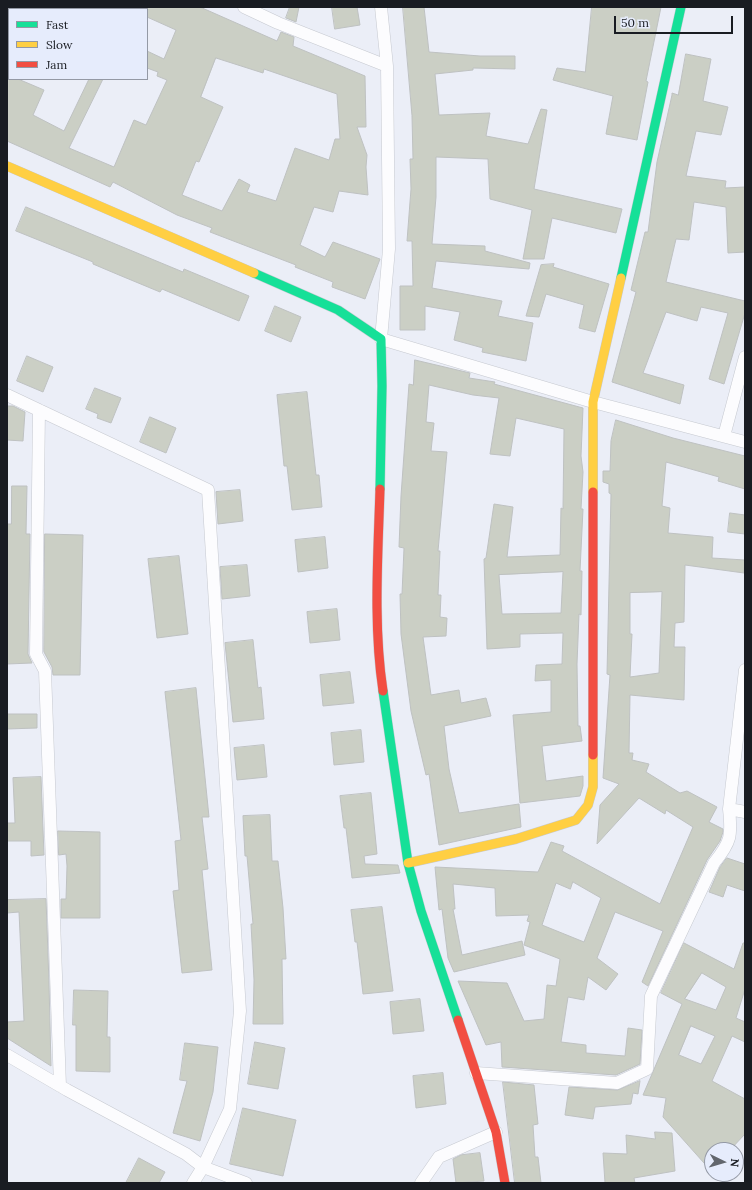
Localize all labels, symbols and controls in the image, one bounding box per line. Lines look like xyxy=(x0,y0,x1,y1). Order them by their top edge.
legend xyxy=(8,8,148,80)
scale bar xyxy=(616,8,735,34)
text: 50 m xyxy=(621,15,649,30)
text: Fast xyxy=(46,17,69,32)
text: Slow xyxy=(46,37,73,52)
text: Jam xyxy=(46,57,67,72)
north arrow xyxy=(704,1142,744,1182)
text: N xyxy=(728,1158,742,1168)

